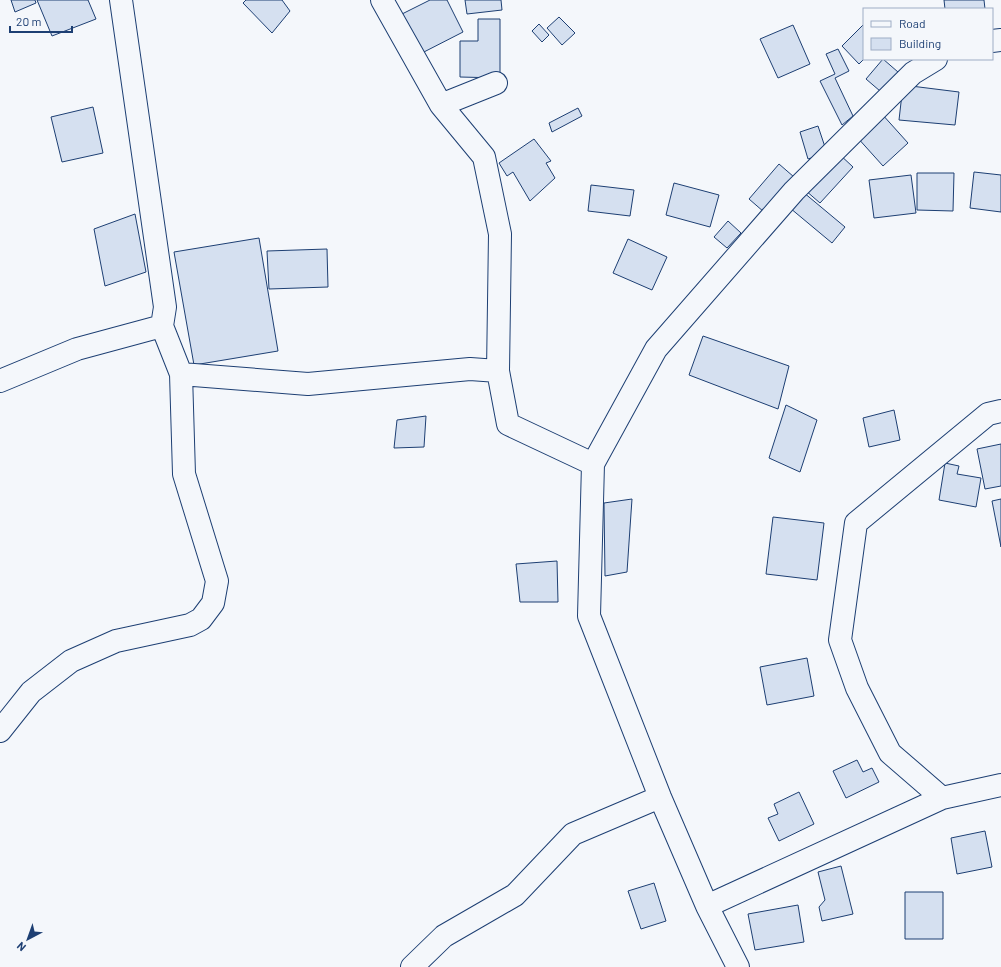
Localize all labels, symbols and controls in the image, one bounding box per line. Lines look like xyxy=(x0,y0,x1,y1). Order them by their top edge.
scale bar xyxy=(10,8,72,34)
legend xyxy=(863,8,993,60)
text: 20 m xyxy=(16,14,42,28)
text: Road xyxy=(899,16,926,30)
text: Building xyxy=(899,36,941,50)
north arrow xyxy=(8,919,48,959)
text: N xyxy=(14,940,28,954)

